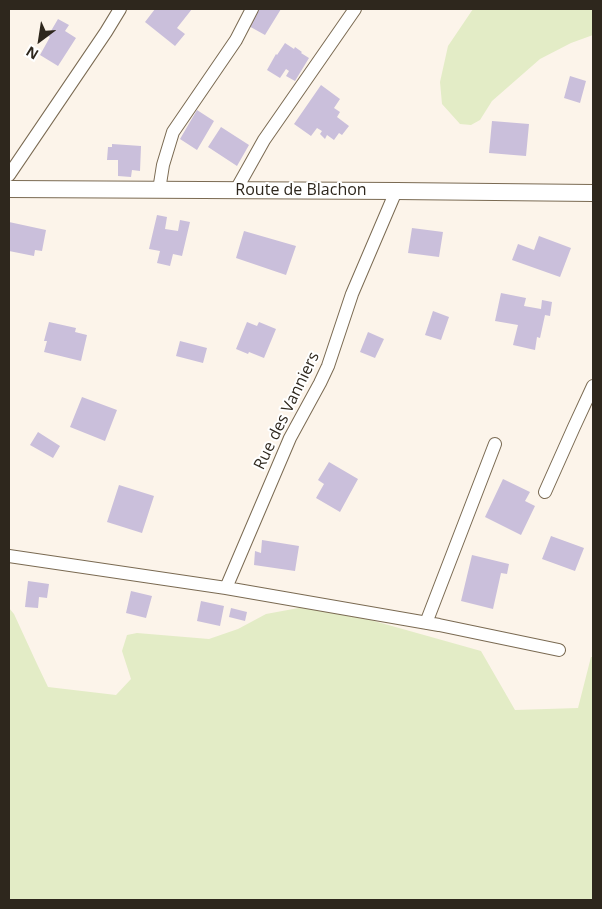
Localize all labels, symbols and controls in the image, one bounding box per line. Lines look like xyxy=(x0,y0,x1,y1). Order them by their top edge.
north arrow xyxy=(15,15,65,65)
text: N xyxy=(22,42,42,64)
street label: Route de Blachon xyxy=(235,180,367,200)
street label: Rue des Vanniers xyxy=(250,349,324,473)

